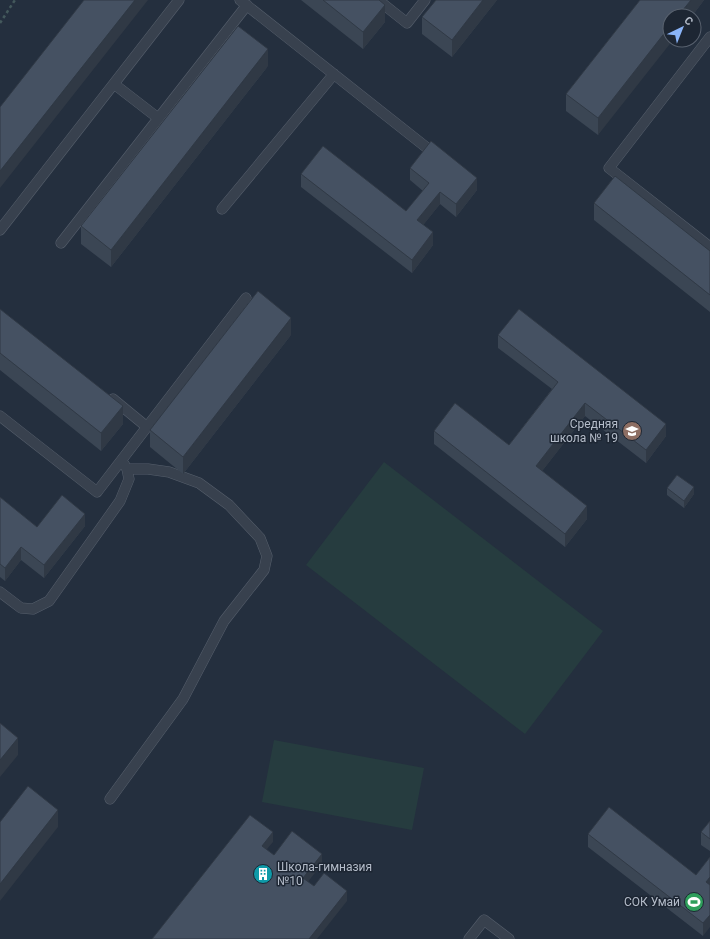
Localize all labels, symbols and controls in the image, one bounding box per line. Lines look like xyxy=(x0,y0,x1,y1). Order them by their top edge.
north arrow xyxy=(662,8,702,48)
text: С xyxy=(681,14,696,28)
place label: Средняя школа № 19 xyxy=(550,417,618,445)
school or university icon: Средняя школа № 19 xyxy=(621,420,643,442)
place label: Школа-гимназия №10 xyxy=(277,860,372,888)
building icon: Школа-гимназия №10 xyxy=(252,863,274,885)
sports icon: СОК Умай xyxy=(683,891,705,913)
place label: СОК Умай xyxy=(624,895,680,909)

